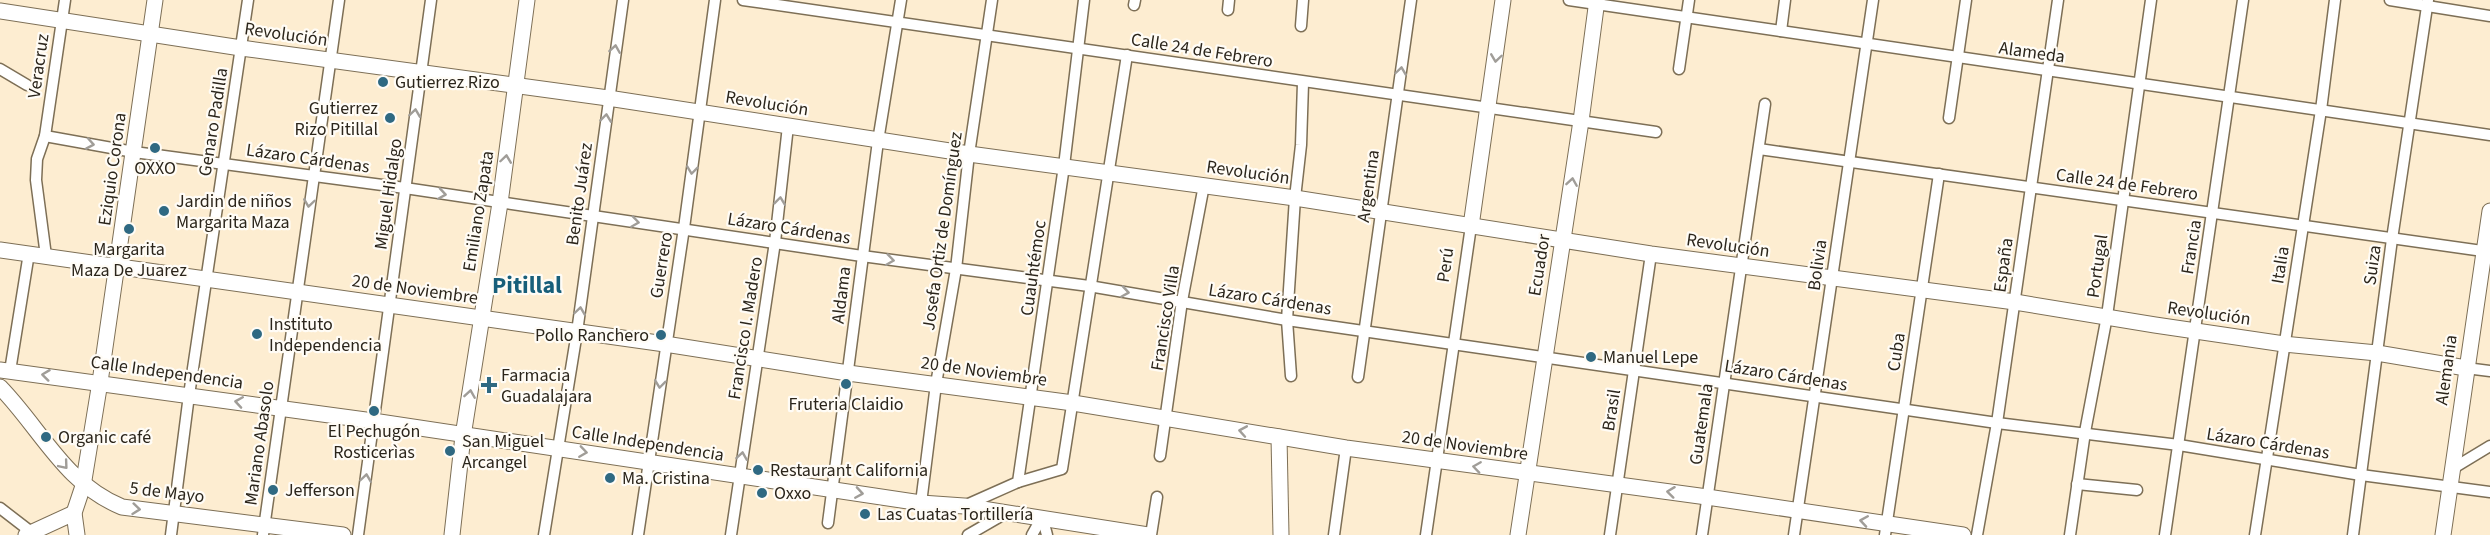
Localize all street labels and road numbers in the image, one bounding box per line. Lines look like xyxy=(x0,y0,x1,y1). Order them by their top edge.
street label: Revolución xyxy=(243,16,329,53)
street label: Calle 24 de Febrero xyxy=(1129,27,1275,74)
street label: Veracruz xyxy=(22,32,55,100)
street label: Alameda xyxy=(1997,35,2067,69)
street label: Genaro Padilla xyxy=(193,66,234,178)
street label: Revolución xyxy=(724,85,810,122)
street label: Eziquio Corona xyxy=(92,111,133,227)
street label: Josefa Ortiz de Domínguez xyxy=(916,130,969,332)
street label: Lázaro Cárdenas xyxy=(245,137,371,180)
street label: Miguel Hidalgo xyxy=(368,137,409,251)
street label: Benito Juárez xyxy=(560,141,599,247)
street label: Argentina xyxy=(1351,148,1386,224)
street label: Emiliano Zapata xyxy=(457,149,500,273)
street label: Revolución xyxy=(1205,154,1291,191)
street label: Calle 24 de Febrero xyxy=(2054,162,2200,207)
street label: Lázaro Cárdenas xyxy=(726,206,852,251)
street label: Francia xyxy=(2175,218,2208,276)
street label: Cuauhtémoc xyxy=(1014,219,1053,317)
street label: Revolución xyxy=(1685,227,1771,264)
street label: Guerrero xyxy=(644,230,679,300)
street label: Ecuador xyxy=(1522,232,1557,298)
street label: Portugal xyxy=(2081,233,2114,300)
street label: España xyxy=(1987,236,2020,294)
street label: Bolivia xyxy=(1802,238,1833,292)
street label: Suiza xyxy=(2357,243,2388,287)
street label: Italia xyxy=(2265,245,2296,286)
street label: Perú xyxy=(1431,246,1460,284)
street label: Francisco I. Madero xyxy=(722,255,769,401)
street label: Francisco Villa xyxy=(1145,263,1186,373)
street label: Aldama xyxy=(826,265,857,325)
street label: 20 de Noviembre xyxy=(350,268,480,311)
street label: Lázaro Cárdenas xyxy=(1207,277,1333,322)
street label: Revolución xyxy=(2166,295,2252,332)
street label: Cuba xyxy=(1881,331,1912,373)
street label: Alemania xyxy=(2429,333,2464,407)
street label: Calle Independencia xyxy=(89,349,245,396)
street label: 20 de Noviembre xyxy=(919,350,1049,393)
street label: Lázaro Cárdenas xyxy=(1723,353,1849,398)
street label: Mariano Abasolo xyxy=(238,379,281,507)
street label: Guatemala xyxy=(1683,382,1720,466)
street label: Brasil xyxy=(1596,387,1627,433)
street label: Calle Independencia xyxy=(570,419,726,468)
street label: Lázaro Cárdenas xyxy=(2205,421,2331,466)
street label: 20 de Noviembre xyxy=(1400,424,1530,467)
street label: 5 de Mayo xyxy=(128,475,206,509)

